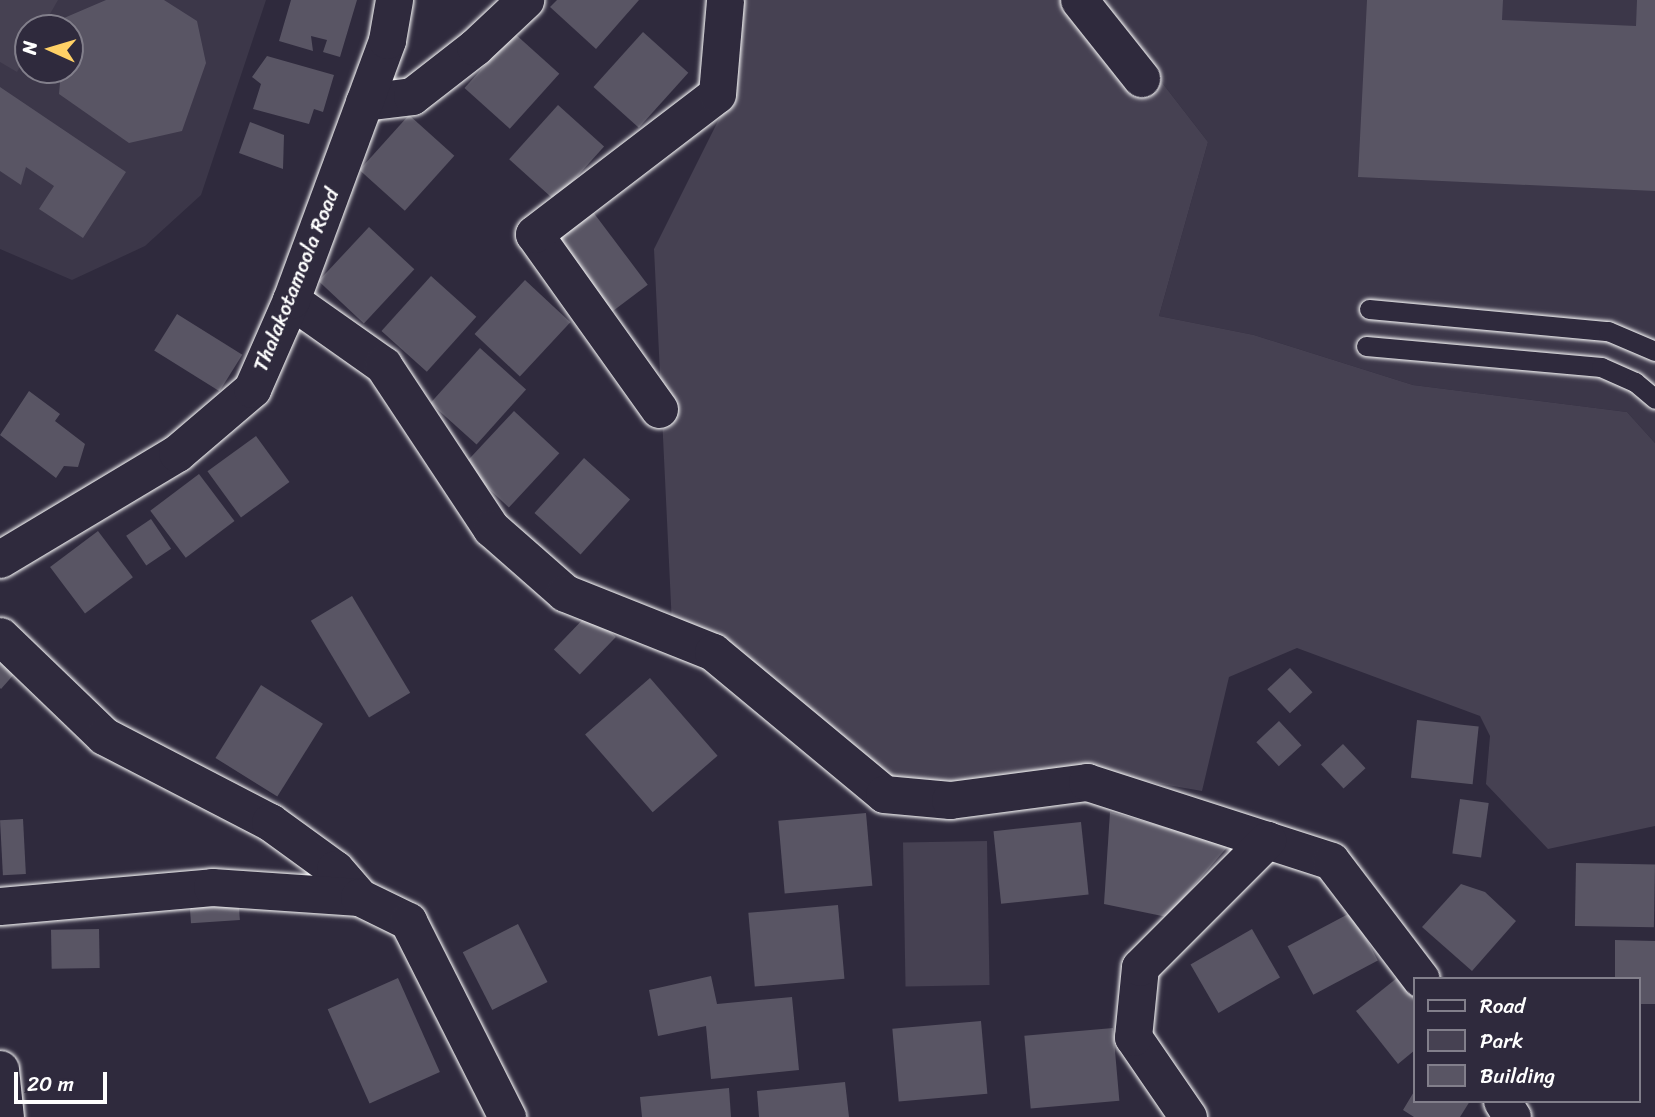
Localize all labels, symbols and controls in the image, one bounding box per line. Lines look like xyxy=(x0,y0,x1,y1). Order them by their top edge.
north arrow xyxy=(14,14,84,84)
text: N xyxy=(13,40,46,55)
street label: Thalakotamoola Road xyxy=(248,185,344,375)
legend xyxy=(1414,977,1641,1103)
text: Road xyxy=(1480,987,1525,1025)
text: Park xyxy=(1480,1022,1523,1060)
text: Building xyxy=(1480,1057,1555,1095)
scale bar xyxy=(18,1058,110,1102)
text: 20 m xyxy=(27,1065,74,1103)

